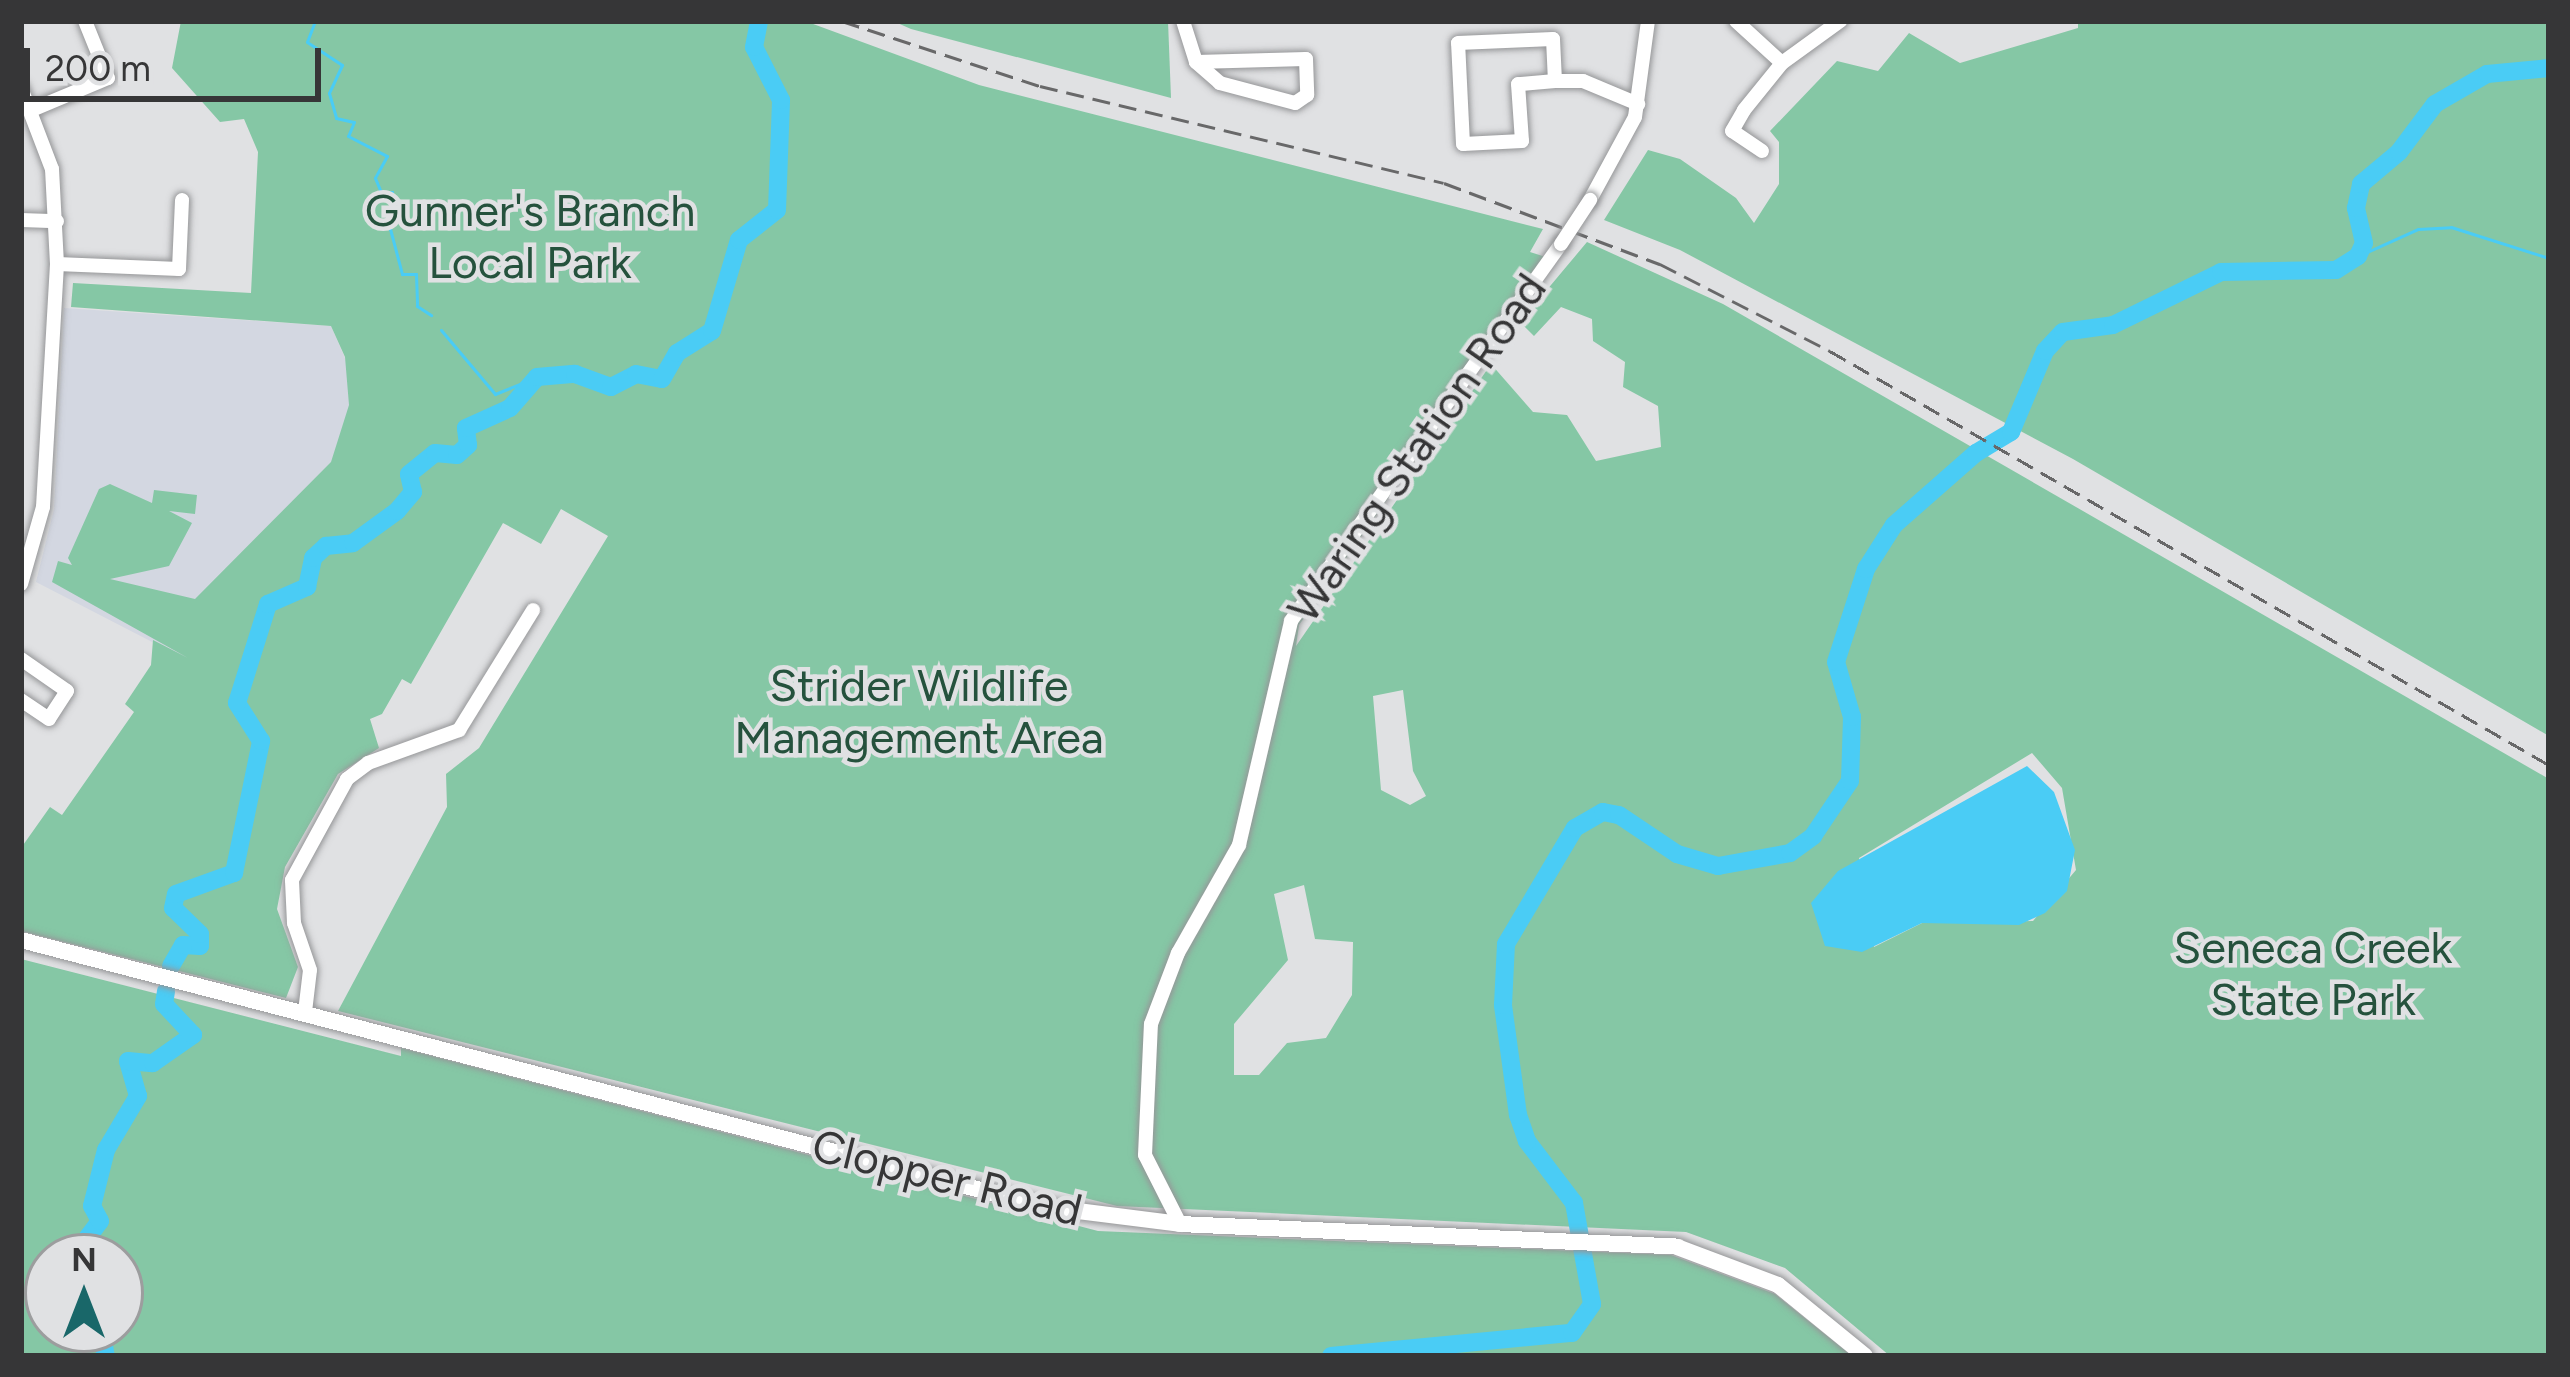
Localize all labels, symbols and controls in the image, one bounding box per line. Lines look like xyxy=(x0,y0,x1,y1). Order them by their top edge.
scale bar xyxy=(30,24,327,98)
text: 200 m xyxy=(45,47,151,90)
park label: Gunner's Branch Local Park xyxy=(365,184,695,290)
street label: Waring Station Road xyxy=(1276,263,1558,633)
park label: Strider Wildlife Management Area xyxy=(734,659,1104,765)
park label: Seneca Creek State Park xyxy=(2174,921,2452,1027)
street label: Clopper Road xyxy=(807,1118,1087,1238)
north arrow xyxy=(24,1233,144,1353)
text: N xyxy=(71,1240,97,1279)

